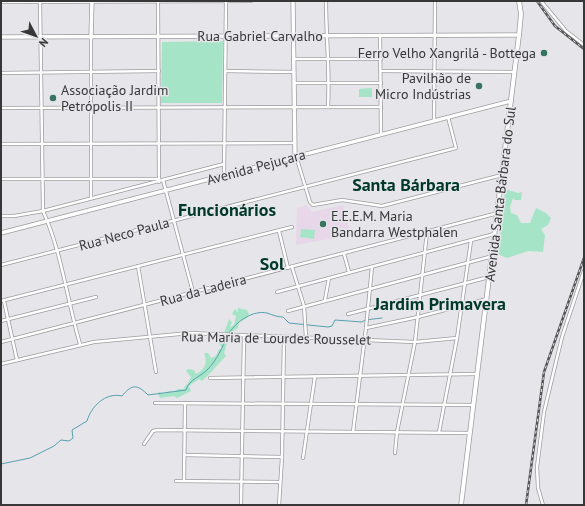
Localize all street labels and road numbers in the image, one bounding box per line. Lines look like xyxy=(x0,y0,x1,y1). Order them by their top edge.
street label: Rua Gabriel Carvalho xyxy=(197,27,323,45)
street label: Avenida Santa Bárbara do Sul xyxy=(480,105,520,283)
street label: Avenida Pejuçara xyxy=(205,145,308,189)
street label: Rua Neco Paula xyxy=(77,213,171,255)
street label: Rua da Ladeira xyxy=(158,270,248,310)
street label: Rua Maria de Lourdes Rousselet xyxy=(181,327,371,349)

